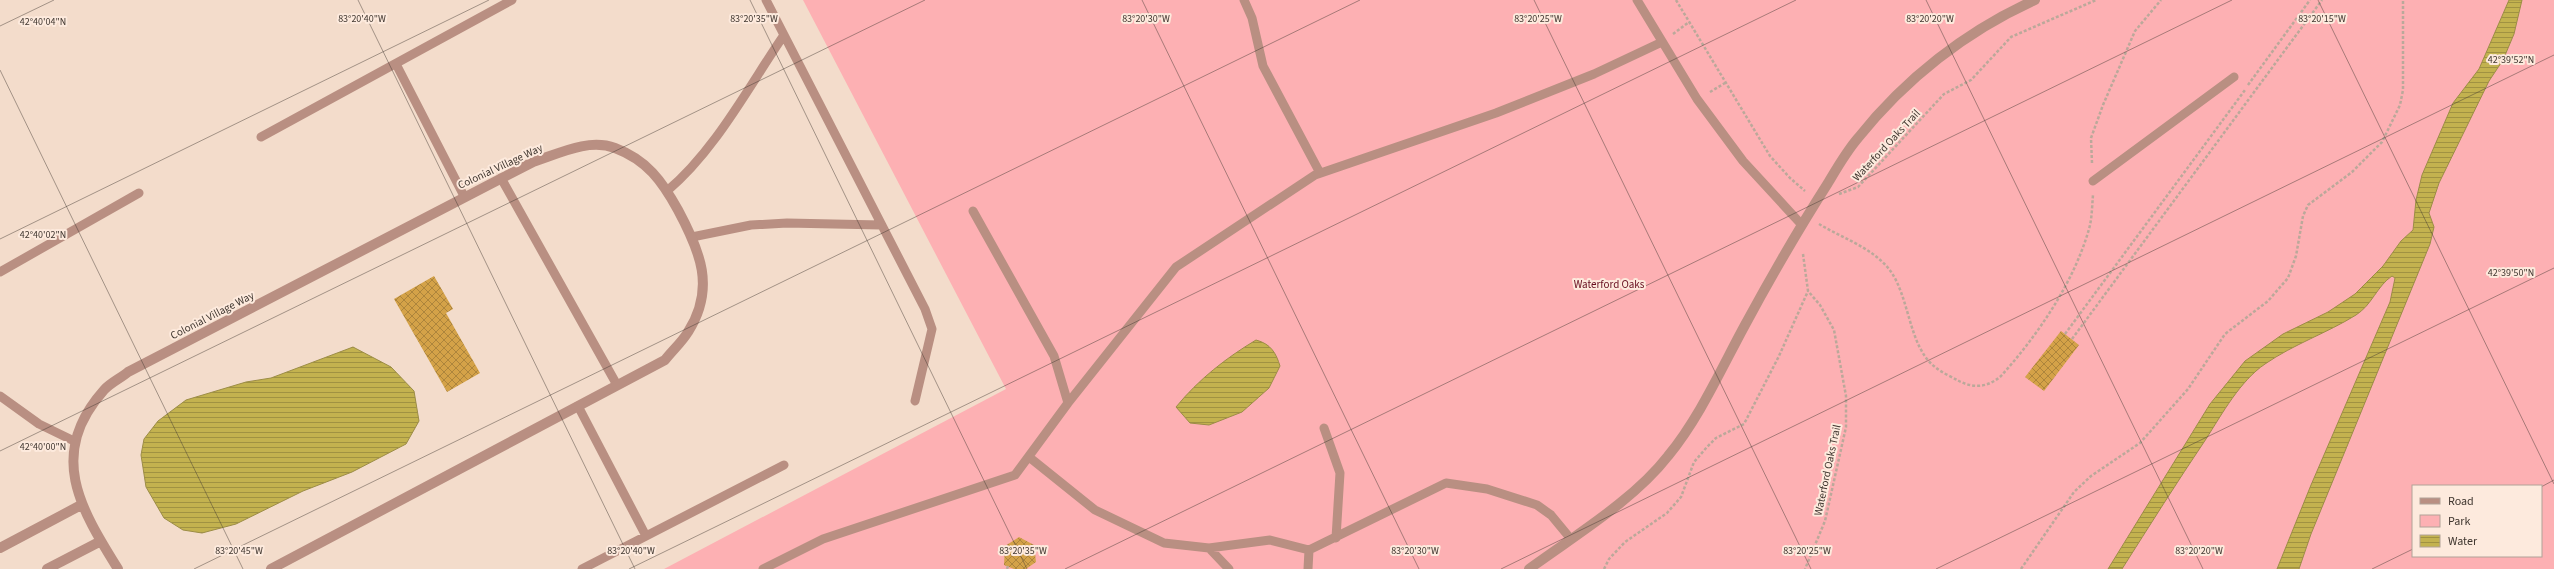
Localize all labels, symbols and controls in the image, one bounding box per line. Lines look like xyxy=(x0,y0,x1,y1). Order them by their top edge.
text: 83°20'40"W xyxy=(338,12,386,26)
text: 83°20'35"W xyxy=(730,12,778,26)
text: 83°20'30"W xyxy=(1122,12,1170,26)
text: 83°20'25"W xyxy=(1514,12,1562,26)
text: 83°20'20"W xyxy=(1906,12,1954,26)
text: 83°20'15"W xyxy=(2298,12,2346,26)
text: 42°40'04"N xyxy=(20,15,66,29)
text: 42°39'52"N xyxy=(2488,53,2534,67)
street label: Waterford Oaks Trail xyxy=(1849,106,1924,184)
street label: Colonial Village Way xyxy=(455,140,545,193)
text: 42°40'02"N xyxy=(20,228,66,242)
text: 42°39'50"N xyxy=(2488,266,2534,280)
park label: Waterford Oaks xyxy=(1574,277,1645,292)
street label: Colonial Village Way xyxy=(168,288,257,343)
street label: Waterford Oaks Trail xyxy=(1810,423,1845,517)
text: 42°40'00"N xyxy=(20,440,66,454)
legend xyxy=(2412,485,2542,557)
text: Road xyxy=(2448,493,2474,510)
text: Park xyxy=(2448,513,2470,530)
text: Water xyxy=(2448,533,2478,550)
text: 83°20'45"W xyxy=(215,544,263,558)
text: 83°20'40"W xyxy=(607,544,655,558)
text: 83°20'35"W xyxy=(999,544,1047,558)
text: 83°20'30"W xyxy=(1391,544,1439,558)
text: 83°20'25"W xyxy=(1783,544,1831,558)
text: 83°20'20"W xyxy=(2175,544,2223,558)

